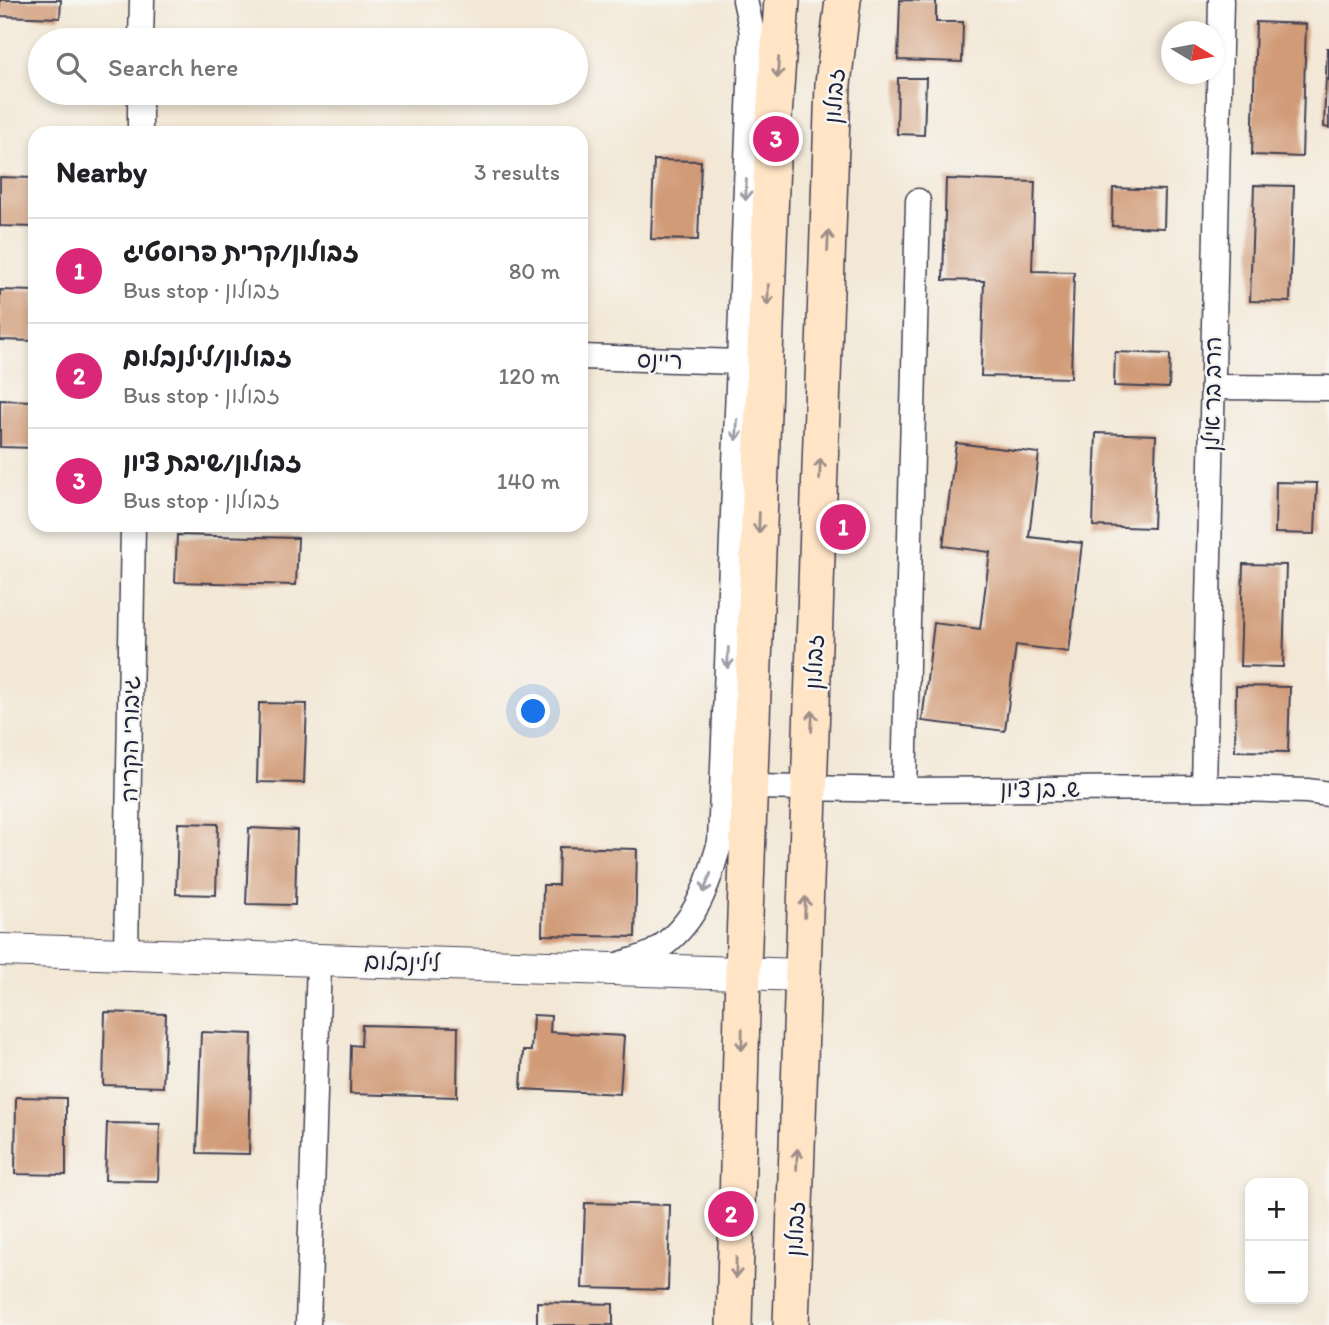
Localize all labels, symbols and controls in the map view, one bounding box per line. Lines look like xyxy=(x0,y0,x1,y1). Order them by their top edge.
north arrow xyxy=(1161,21,1224,84)
search box xyxy=(28,28,588,105)
icon: search xyxy=(52,48,90,86)
text: Search here xyxy=(108,51,238,83)
one-way arrow xyxy=(771,56,784,79)
street label: זבולון xyxy=(818,67,850,125)
pin: 3 xyxy=(753,113,799,165)
text: Nearby xyxy=(56,153,147,190)
text: 3 results xyxy=(474,158,560,186)
one-way arrow xyxy=(739,178,752,201)
one-way arrow xyxy=(821,230,834,253)
text: זבולון/קרית פרוסטיג xyxy=(123,236,359,268)
text: 1 xyxy=(74,257,84,285)
text: 80 m xyxy=(509,257,560,285)
text: Bus stop · זבולון xyxy=(123,276,280,304)
one-way arrow xyxy=(761,284,774,307)
street label: הרב בר אילן xyxy=(1197,336,1227,452)
text: זבולון/לילנבלום xyxy=(123,341,292,373)
street label: ריינס xyxy=(637,345,683,375)
text: 2 xyxy=(73,362,85,390)
text: 120 m xyxy=(499,362,560,390)
text: Bus stop · זבולון xyxy=(123,381,280,409)
one-way arrow xyxy=(730,419,743,442)
text: זבולון/שיבת ציון xyxy=(123,446,302,478)
one-way arrow xyxy=(814,458,827,481)
text: 3 xyxy=(73,467,85,495)
text: 140 m xyxy=(497,467,560,495)
text: Bus stop · זבולון xyxy=(123,486,280,514)
pin: 1 xyxy=(820,501,866,553)
one-way arrow xyxy=(753,511,766,534)
street label: זבולון xyxy=(799,634,829,690)
one-way arrow xyxy=(721,646,734,669)
street label: גיבורי הקריה xyxy=(115,675,145,803)
your location xyxy=(516,694,550,728)
one-way arrow xyxy=(805,709,818,732)
street label: ש. בן ציון xyxy=(1000,775,1080,803)
one-way arrow xyxy=(699,871,712,893)
one-way arrow xyxy=(799,896,812,919)
street label: לילינבלום xyxy=(363,947,441,977)
one-way arrow xyxy=(735,1029,748,1052)
one-way arrow xyxy=(790,1148,804,1171)
map controls xyxy=(1245,1178,1308,1304)
button: + xyxy=(1245,1178,1308,1241)
pin: 2 xyxy=(708,1188,754,1240)
street label: זבולון xyxy=(780,1201,810,1257)
button: − xyxy=(1245,1241,1308,1304)
one-way arrow xyxy=(729,1256,743,1279)

